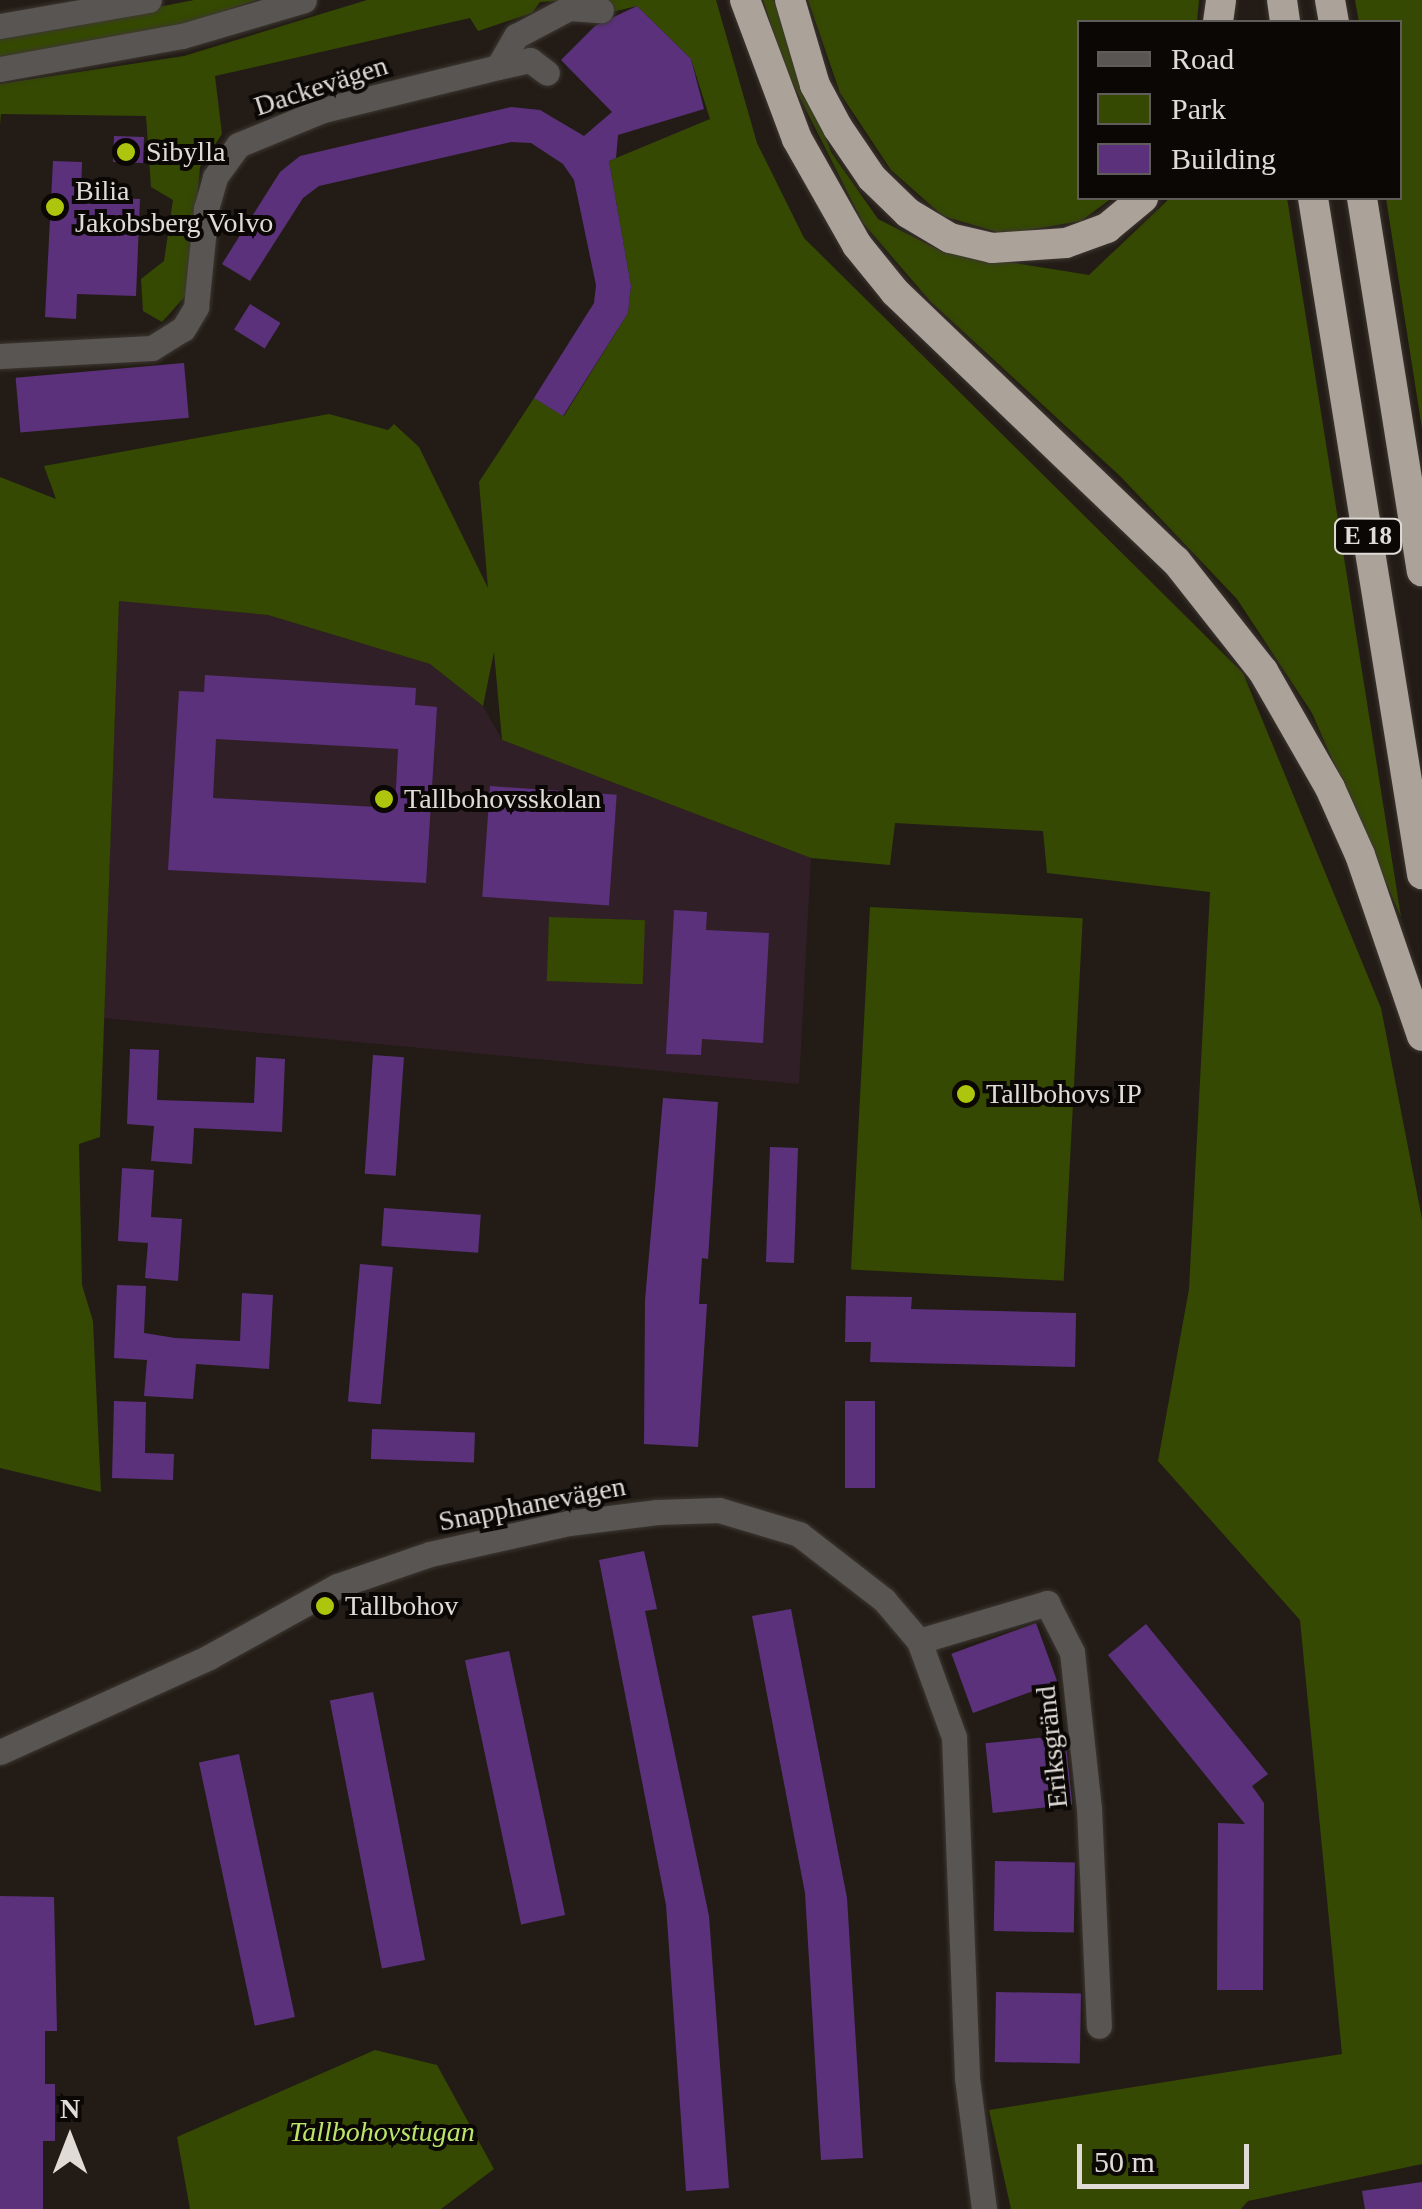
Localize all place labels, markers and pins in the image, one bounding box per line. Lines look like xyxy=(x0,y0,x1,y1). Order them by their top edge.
place label: Sibylla xyxy=(146,135,225,169)
marker: Sibylla xyxy=(115,141,137,163)
place label: Bilia Jakobsberg Volvo xyxy=(75,174,274,240)
marker: Bilia Jakobsberg Volvo xyxy=(44,196,66,218)
place label: Tallbohovsskolan xyxy=(404,782,601,816)
marker: Tallbohovsskolan xyxy=(373,788,395,810)
place label: Tallbohovs IP xyxy=(986,1077,1142,1111)
marker: Tallbohovs IP xyxy=(955,1083,977,1105)
place label: Tallbohov xyxy=(345,1589,458,1623)
marker: Tallbohov xyxy=(314,1595,336,1617)

